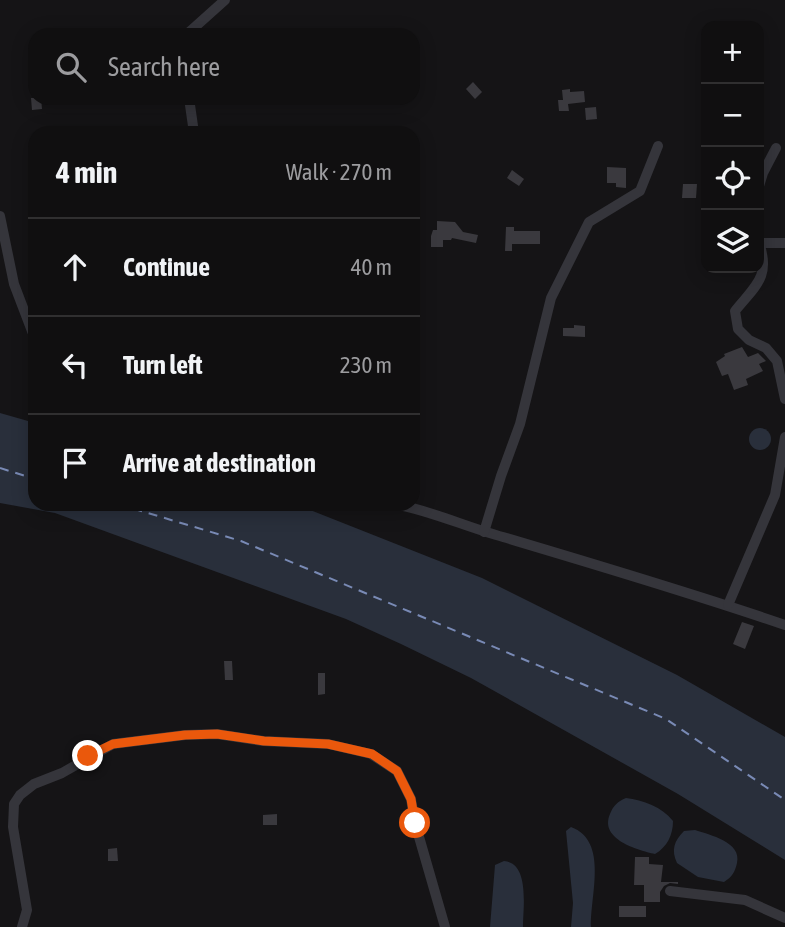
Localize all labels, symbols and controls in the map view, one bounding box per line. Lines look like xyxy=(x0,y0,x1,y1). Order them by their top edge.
map controls xyxy=(701,21,764,273)
button: + xyxy=(701,21,764,84)
search box xyxy=(28,28,420,105)
icon: search xyxy=(52,48,90,86)
text: Search here xyxy=(108,52,220,82)
button: − xyxy=(701,84,764,147)
button: locate xyxy=(701,147,764,210)
text: 4 min xyxy=(56,155,117,189)
text: Walk · 270 m xyxy=(286,159,392,185)
button: layers xyxy=(701,210,764,273)
icon: ahead xyxy=(56,248,94,286)
text: Continue xyxy=(123,252,210,282)
text: 40 m xyxy=(351,254,392,280)
icon: left xyxy=(56,346,94,384)
text: Turn left xyxy=(123,350,203,380)
text: 230 m xyxy=(340,352,392,378)
icon: arrive xyxy=(56,444,94,482)
text: Arrive at destination xyxy=(123,448,316,478)
route end xyxy=(72,740,103,771)
route start xyxy=(399,807,430,838)

